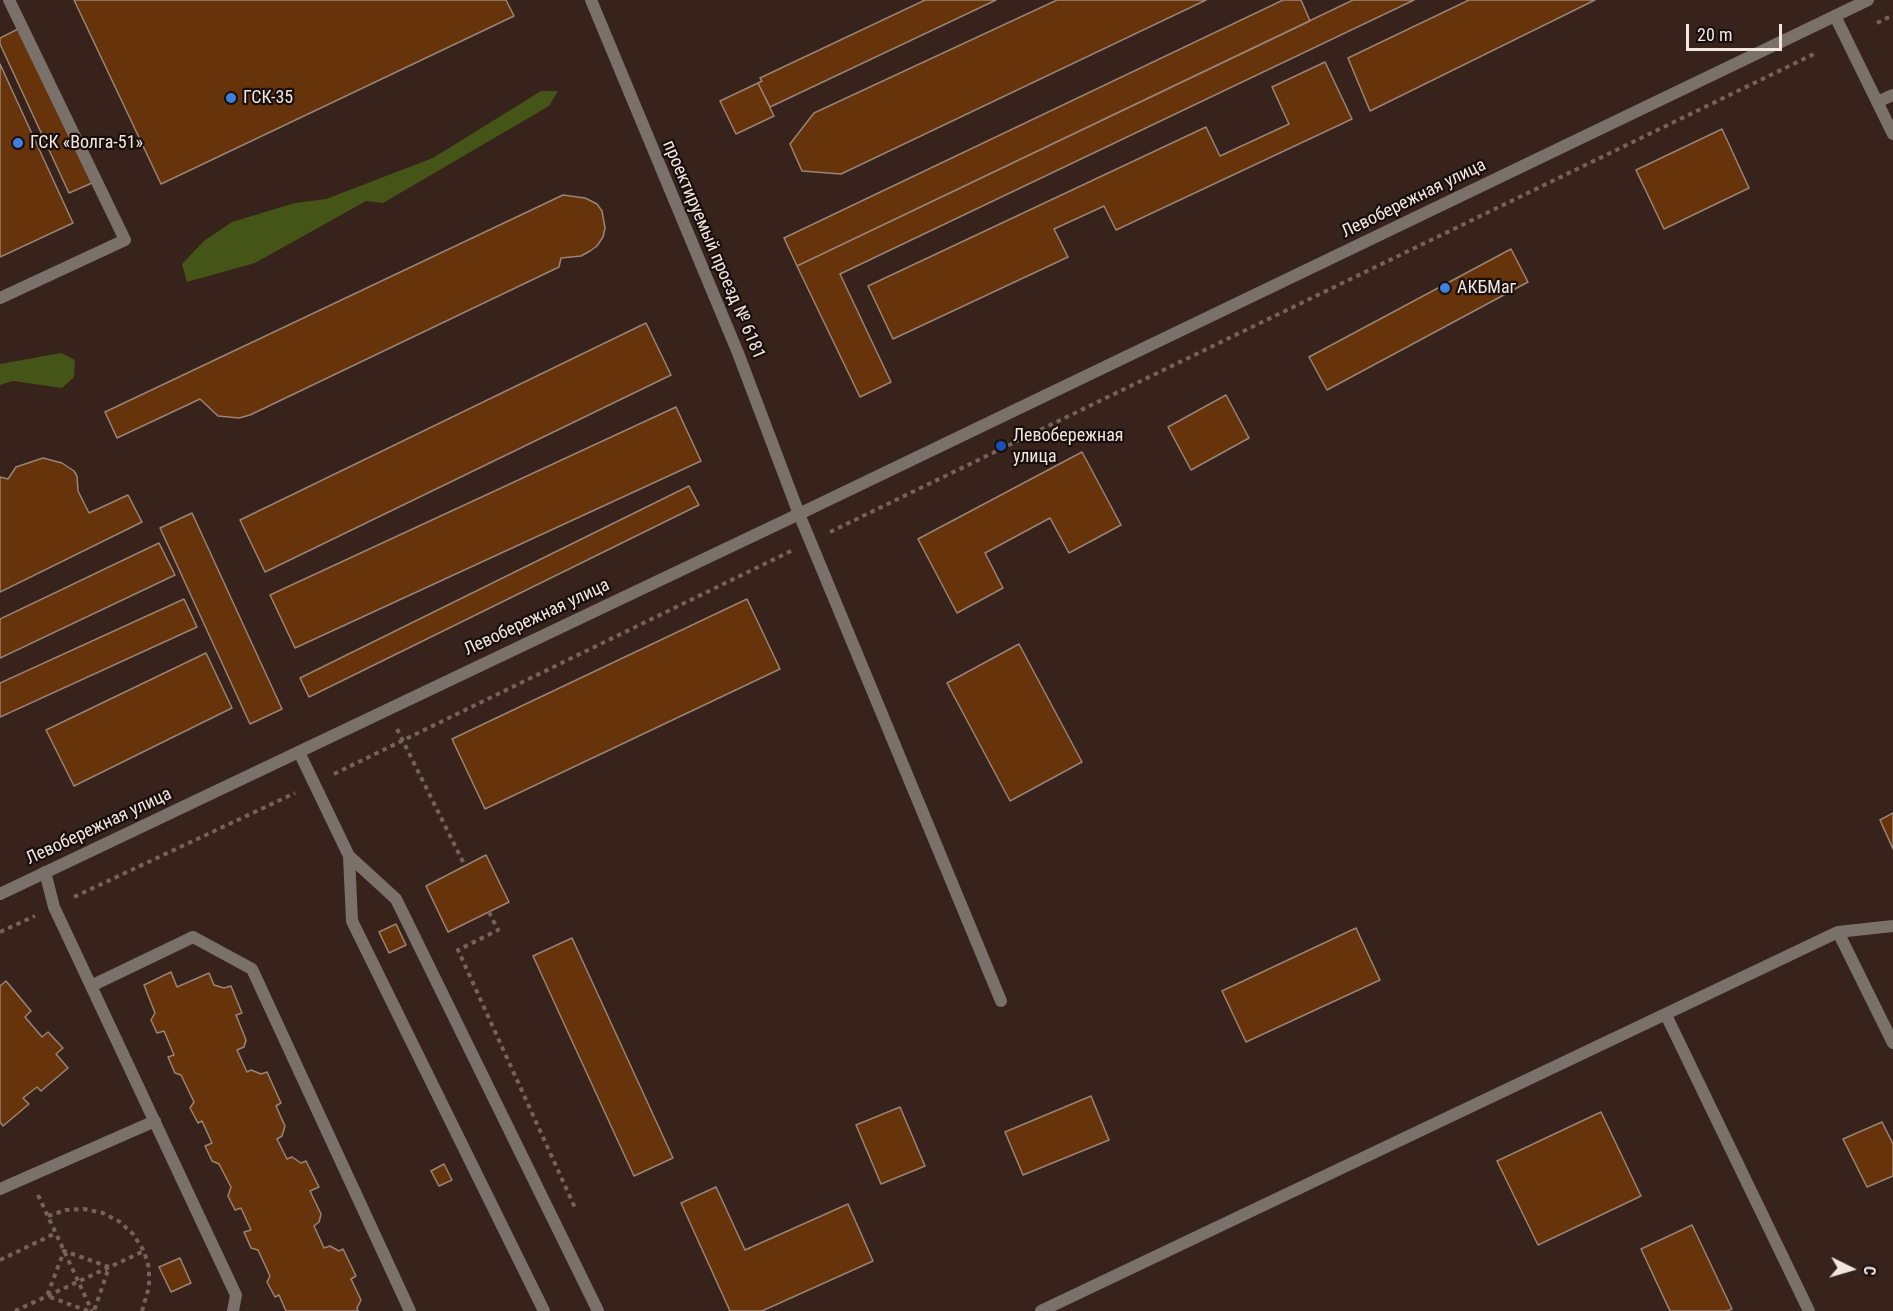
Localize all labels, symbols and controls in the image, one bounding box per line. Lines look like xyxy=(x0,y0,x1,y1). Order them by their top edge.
scale bar xyxy=(1689,12,1785,50)
text: 20 m xyxy=(1697,24,1732,45)
place label: ГСК-35 xyxy=(243,87,293,109)
marker: ГСК-35 xyxy=(224,91,238,105)
place label: ГСК «Волга-51» xyxy=(30,132,143,154)
marker: ГСК «Волга-51» xyxy=(11,136,25,150)
street label: проектируемый проезд № 6181 xyxy=(657,137,769,363)
street label: Левобережная улица xyxy=(1338,155,1490,243)
place label: АКБМаг xyxy=(1457,277,1516,299)
marker: АКБМаг xyxy=(1438,281,1452,295)
place label: Левобережная улица xyxy=(1013,425,1123,468)
marker: Левобережная улица xyxy=(994,439,1008,453)
street label: Левобережная улица xyxy=(461,575,613,661)
street label: Левобережная улица xyxy=(23,784,175,870)
north arrow xyxy=(1821,1239,1881,1299)
text: С xyxy=(1860,1265,1879,1276)

